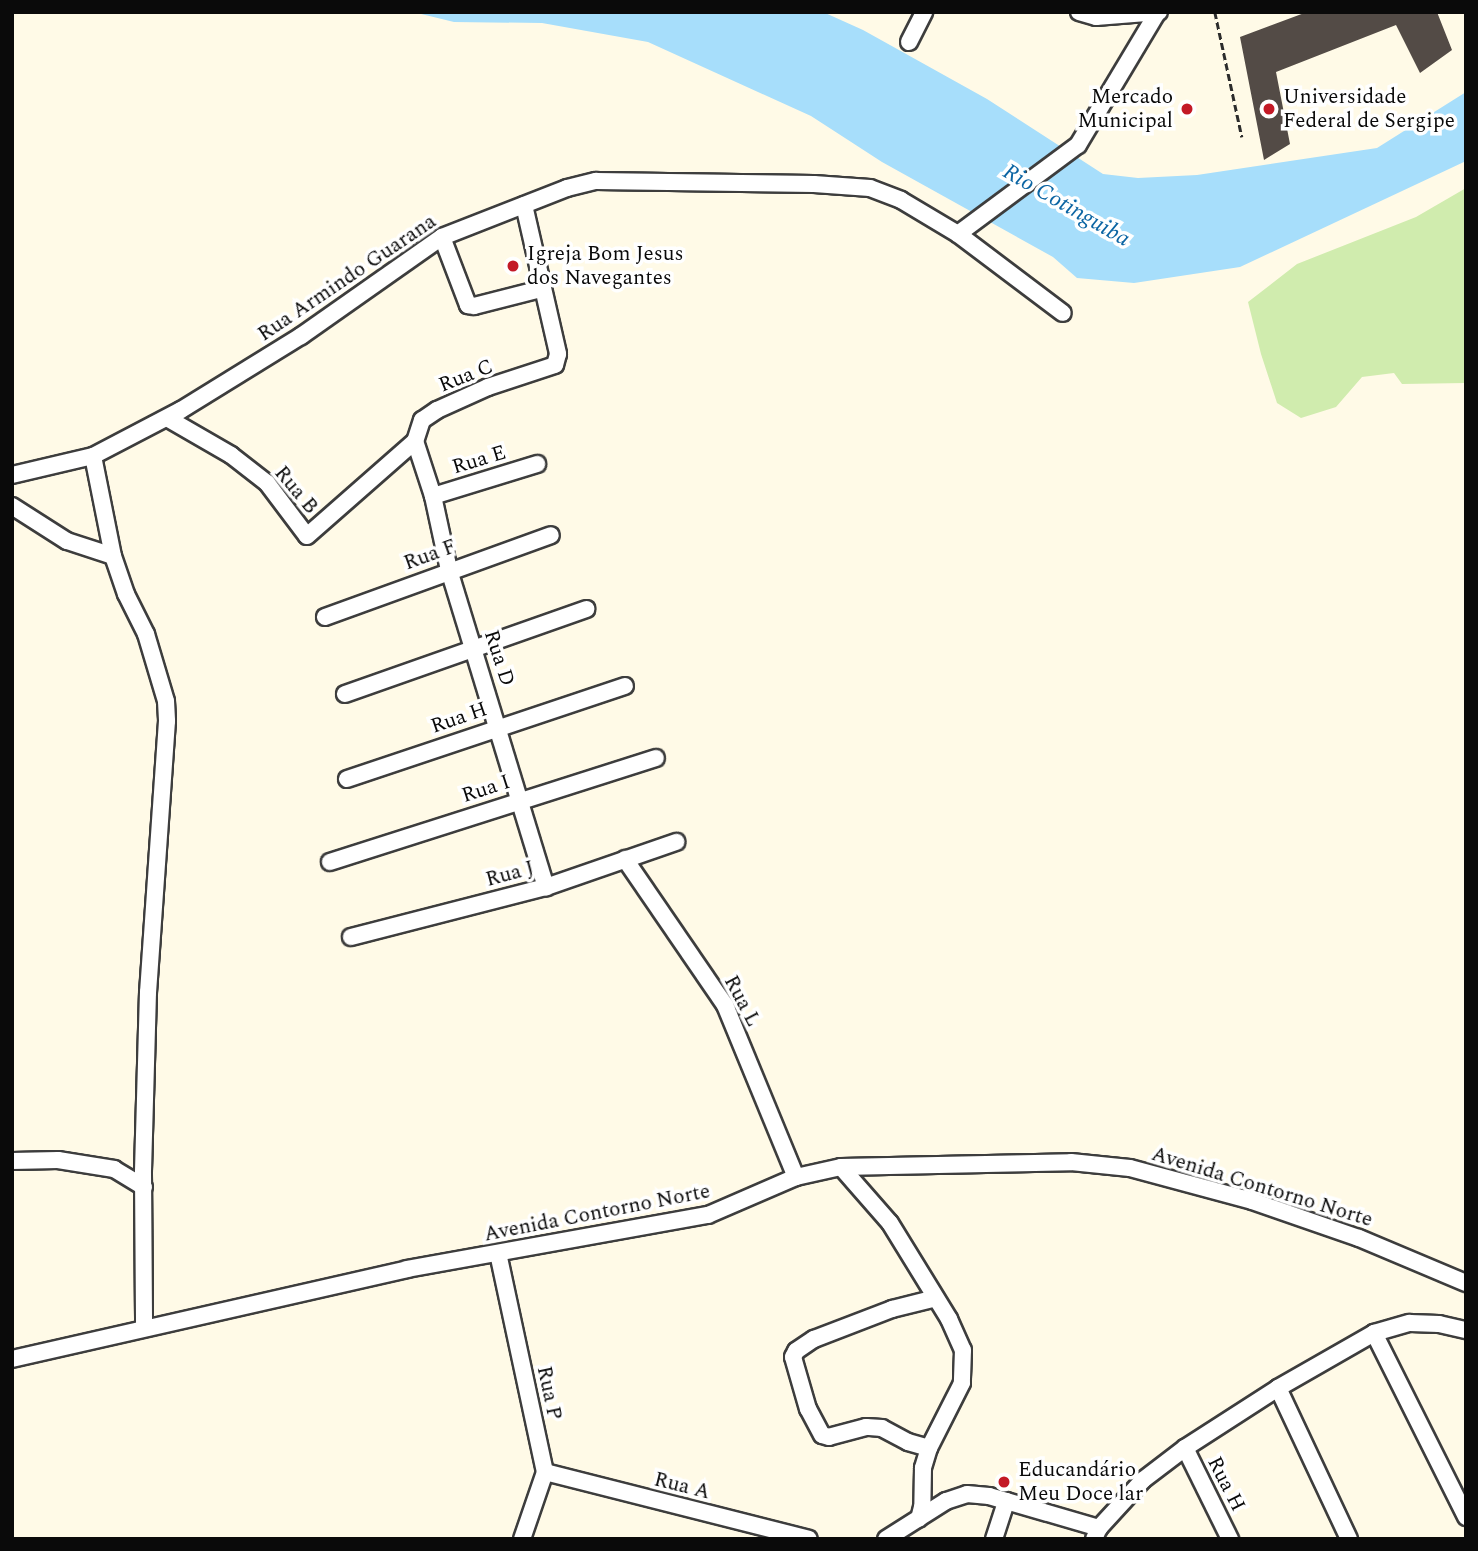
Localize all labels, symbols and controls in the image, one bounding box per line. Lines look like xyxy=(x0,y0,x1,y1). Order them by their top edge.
place label: Mercado Municipal xyxy=(1077,84,1173,134)
place label: Universidade Federal de Sergipe xyxy=(1283,84,1455,134)
marker: Mercado Municipal xyxy=(1179,101,1195,117)
marker: Universidade Federal de Sergipe xyxy=(1261,101,1277,117)
water label: Rio Cotinguiba xyxy=(997,158,1135,254)
street label: Rua Armindo Guarana xyxy=(253,209,441,347)
place label: Igreja Bom Jesus dos Navegantes xyxy=(527,241,684,291)
marker: Igreja Bom Jesus dos Navegantes xyxy=(505,258,521,274)
street label: Rua C xyxy=(435,354,497,398)
street label: Rua E xyxy=(449,440,509,480)
street label: Rua B xyxy=(269,461,323,519)
street label: Rua F xyxy=(400,534,460,576)
street label: Rua D xyxy=(478,627,520,689)
street label: Rua H xyxy=(427,697,491,739)
street label: Rua I xyxy=(459,769,513,809)
street label: Rua J xyxy=(483,855,537,893)
street label: Rua L xyxy=(718,971,766,1031)
street label: Avenida Contorno Norte xyxy=(1148,1141,1376,1233)
street label: Avenida Contorno Norte xyxy=(482,1179,712,1247)
street label: Rua P xyxy=(531,1364,567,1422)
street label: Rua H xyxy=(1202,1452,1250,1516)
place label: Educandário Meu Doce lar xyxy=(1018,1457,1143,1507)
street label: Rua A xyxy=(651,1467,713,1505)
marker: Educandário Meu Doce lar xyxy=(996,1474,1012,1490)

